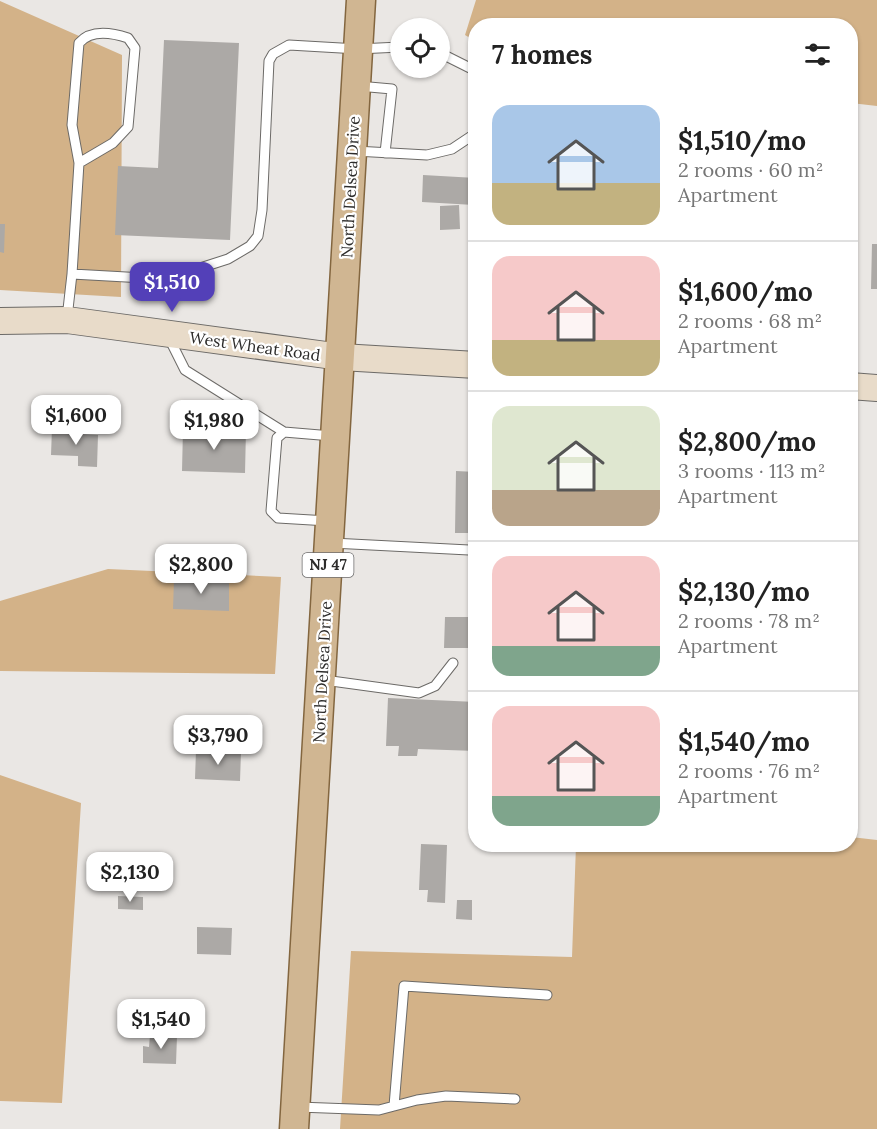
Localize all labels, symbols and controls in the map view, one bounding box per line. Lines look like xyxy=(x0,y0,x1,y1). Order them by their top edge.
map controls xyxy=(390,18,450,78)
button: locate xyxy=(390,18,450,78)
text: 7 homes xyxy=(492,38,592,71)
icon: filters xyxy=(801,38,834,71)
street label: North Delsea Drive xyxy=(336,115,364,258)
text: $1,510/mo xyxy=(678,124,806,157)
icon: home xyxy=(540,129,612,201)
text: 2 rooms · 60 m² xyxy=(678,157,823,182)
text: Apartment xyxy=(678,182,778,207)
pin: $1,510 xyxy=(123,262,221,313)
text: $1,510 xyxy=(144,269,200,294)
text: $1,600/mo xyxy=(678,275,813,308)
icon: home xyxy=(540,280,612,352)
text: 2 rooms · 68 m² xyxy=(678,308,822,333)
street label: West Wheat Road xyxy=(188,327,322,365)
text: Apartment xyxy=(678,333,778,358)
pin: $1,600 xyxy=(27,395,125,446)
pin: $1,980 xyxy=(165,400,263,451)
text: $1,600 xyxy=(45,402,107,427)
text: $1,980 xyxy=(184,407,244,432)
text: $2,800/mo xyxy=(678,425,816,458)
icon: home xyxy=(540,430,612,502)
text: 3 rooms · 113 m² xyxy=(678,458,826,483)
text: Apartment xyxy=(678,483,778,508)
pin: $2,800 xyxy=(152,544,250,595)
text: $2,800 xyxy=(169,551,233,576)
road number: NJ 47 xyxy=(302,553,354,577)
text: $2,130/mo xyxy=(678,575,810,608)
icon: home xyxy=(540,580,612,652)
street label: North Delsea Drive xyxy=(308,600,336,743)
text: 2 rooms · 78 m² xyxy=(678,608,820,633)
text: Apartment xyxy=(678,633,778,658)
pin: $3,790 xyxy=(169,715,267,766)
text: $3,790 xyxy=(188,722,249,747)
text: $1,540/mo xyxy=(678,725,810,758)
icon: home xyxy=(540,730,612,802)
text: 2 rooms · 76 m² xyxy=(678,758,820,783)
text: Apartment xyxy=(678,783,778,808)
pin: $2,130 xyxy=(81,852,179,903)
text: $2,130 xyxy=(100,859,160,884)
pin: $1,540 xyxy=(112,999,210,1050)
text: $1,540 xyxy=(131,1006,191,1031)

